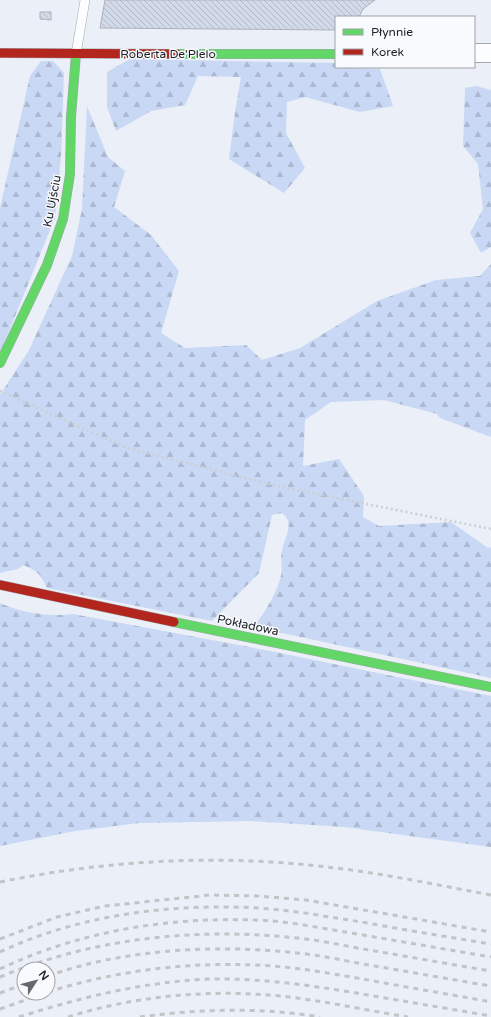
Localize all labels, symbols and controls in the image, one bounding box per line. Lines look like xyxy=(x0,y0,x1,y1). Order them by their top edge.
legend xyxy=(335,16,475,68)
text: Płynnie xyxy=(371,25,413,39)
text: Korek xyxy=(371,45,405,59)
street label: Roberta De'Plelo xyxy=(120,47,216,61)
street label: Ku Ujściu xyxy=(40,174,64,228)
street label: Pokładowa xyxy=(216,612,280,638)
north arrow xyxy=(16,961,56,1001)
text: N xyxy=(36,968,52,983)

